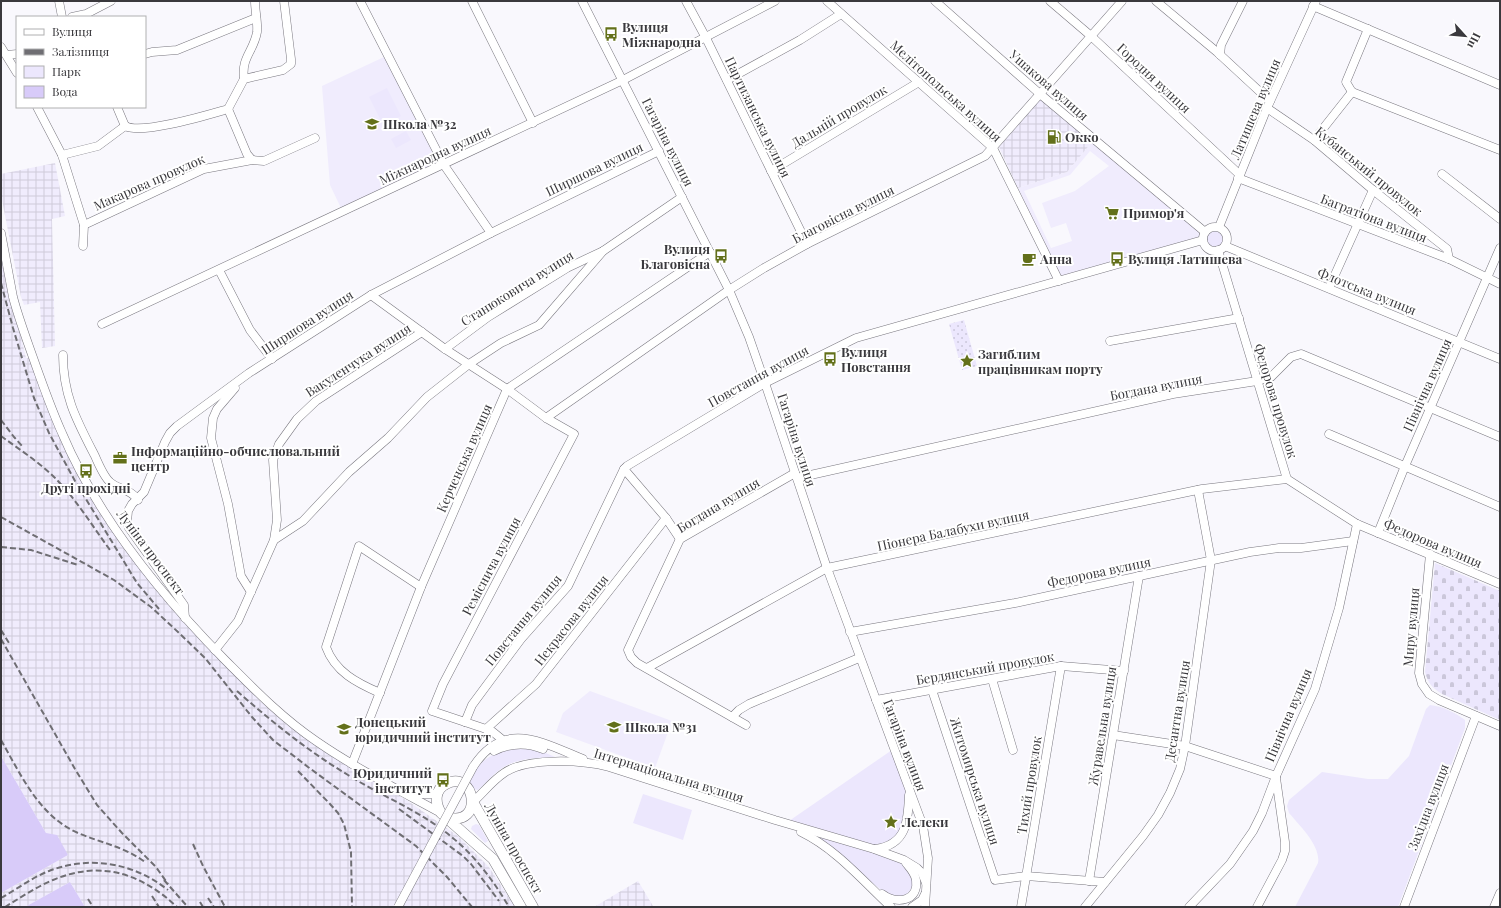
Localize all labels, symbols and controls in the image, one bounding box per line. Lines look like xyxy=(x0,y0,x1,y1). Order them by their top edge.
legend xyxy=(16,16,146,108)
north arrow xyxy=(1445,16,1485,56)
place label: Вулиця Міжнародна xyxy=(622,18,701,50)
text: Вулиця xyxy=(52,23,93,39)
bus stop icon: Вулиця Міжнародна xyxy=(603,26,619,42)
text: Пн xyxy=(1464,30,1485,51)
street label: Мелітопольська вулиця xyxy=(887,36,1005,145)
street label: Городня вулиця xyxy=(1114,39,1195,116)
text: Залізниця xyxy=(52,43,110,59)
street label: Ушакова вулиця xyxy=(1006,45,1092,124)
street label: Партизанська вулиця xyxy=(722,54,795,180)
street label: Латишева вулиця xyxy=(1225,56,1283,163)
text: Парк xyxy=(52,63,81,79)
street label: Дальній провулок xyxy=(788,80,890,151)
text: Вода xyxy=(52,83,78,99)
street label: Гагаріна вулиця xyxy=(639,95,698,189)
place label: Школа №32 xyxy=(383,115,457,132)
school or university icon: Школа №32 xyxy=(364,116,380,132)
street label: Міжнародна вулиця xyxy=(376,121,493,188)
street label: Кубанський провулок xyxy=(1312,122,1427,219)
place label: Окко xyxy=(1065,128,1099,145)
fuel station icon: Окко xyxy=(1046,129,1062,145)
street label: Ширшова вулиця xyxy=(542,138,645,199)
street label: Макарова провулок xyxy=(91,149,207,214)
street label: Благовісна вулиця xyxy=(789,181,897,247)
street label: Багратіона вулиця xyxy=(1319,189,1430,246)
place label: Примор'я xyxy=(1123,204,1185,221)
supermarket icon: Примор'я xyxy=(1104,205,1120,221)
place label: Вулиця Благовісна xyxy=(641,240,710,272)
street label: Станюковича вулиця xyxy=(457,246,576,329)
bus stop icon: Вулиця Благовісна xyxy=(713,248,729,264)
place label: Анна xyxy=(1039,250,1072,267)
place label: Вулиця Латишева xyxy=(1128,250,1242,267)
cafe icon: Анна xyxy=(1021,251,1037,267)
bus stop icon: Вулиця Латишева xyxy=(1109,251,1125,267)
street label: Флотська вулиця xyxy=(1315,263,1419,318)
street label: Ширшова вулиця xyxy=(258,286,356,358)
street label: Вакуленчука вулиця xyxy=(302,319,414,400)
street label: Північна вулиця xyxy=(1398,336,1455,434)
street label: Повстання вулиця xyxy=(704,341,811,410)
street label: Федорова провулок xyxy=(1251,341,1302,461)
place label: Вулиця Повстання xyxy=(841,343,911,375)
place label: Загиблим працівникам порту xyxy=(978,345,1103,377)
bus stop icon: Вулиця Повстання xyxy=(822,351,838,367)
place icon: Загиблим працівникам порту xyxy=(959,353,975,369)
street label: Богдана вулиця xyxy=(1108,369,1204,404)
street label: Гагаріна вулиця xyxy=(774,391,821,489)
street label: Керченська вулиця xyxy=(432,401,495,515)
place label: Інформаційно-обчислювальний центр xyxy=(131,442,341,474)
office icon: Інформаційно-обчислювальний центр xyxy=(112,450,128,466)
bus stop icon: Другі прохідні xyxy=(78,463,94,479)
street label: Богдана вулиця xyxy=(673,473,762,536)
place label: Другі прохідні xyxy=(41,479,131,496)
street label: Луніна проспект xyxy=(113,505,189,598)
street label: Піонера Балабухи вулиця xyxy=(875,505,1030,554)
street label: Реміснича вулиця xyxy=(457,514,524,618)
street label: Федорова вулиця xyxy=(1381,514,1485,571)
street label: Федорова вулиця xyxy=(1046,552,1152,591)
street label: Повстання вулиця xyxy=(481,571,565,669)
street label: Некрасова вулиця xyxy=(530,571,611,668)
street label: Миру вулиця xyxy=(1399,587,1422,667)
street label: Бердянський провулок xyxy=(914,647,1056,688)
street label: Десантна вулиця xyxy=(1160,659,1193,763)
street label: Журавельна вулиця xyxy=(1084,665,1119,787)
street label: Північна вулиця xyxy=(1260,665,1315,764)
street label: Гагаріна вулиця xyxy=(880,696,931,793)
place label: Донецький юридичний інститут xyxy=(355,713,491,745)
street label: Житомирська вулиця xyxy=(947,715,1004,847)
place label: Школа №31 xyxy=(625,718,697,735)
school or university icon: Школа №31 xyxy=(606,719,622,735)
school or university icon: Донецький юридичний інститут xyxy=(336,721,352,737)
street label: Тихий провулок xyxy=(1012,734,1045,835)
street label: Інтернаціональна вулиця xyxy=(592,744,746,805)
street label: Західна вулиця xyxy=(1403,761,1452,852)
place label: Юридичний інститут xyxy=(353,764,432,796)
bus stop icon: Юридичний інститут xyxy=(435,772,451,788)
street label: Луніна проспект xyxy=(481,798,548,897)
place label: Лелеки xyxy=(901,813,949,830)
place icon: Лелеки xyxy=(883,814,899,830)

